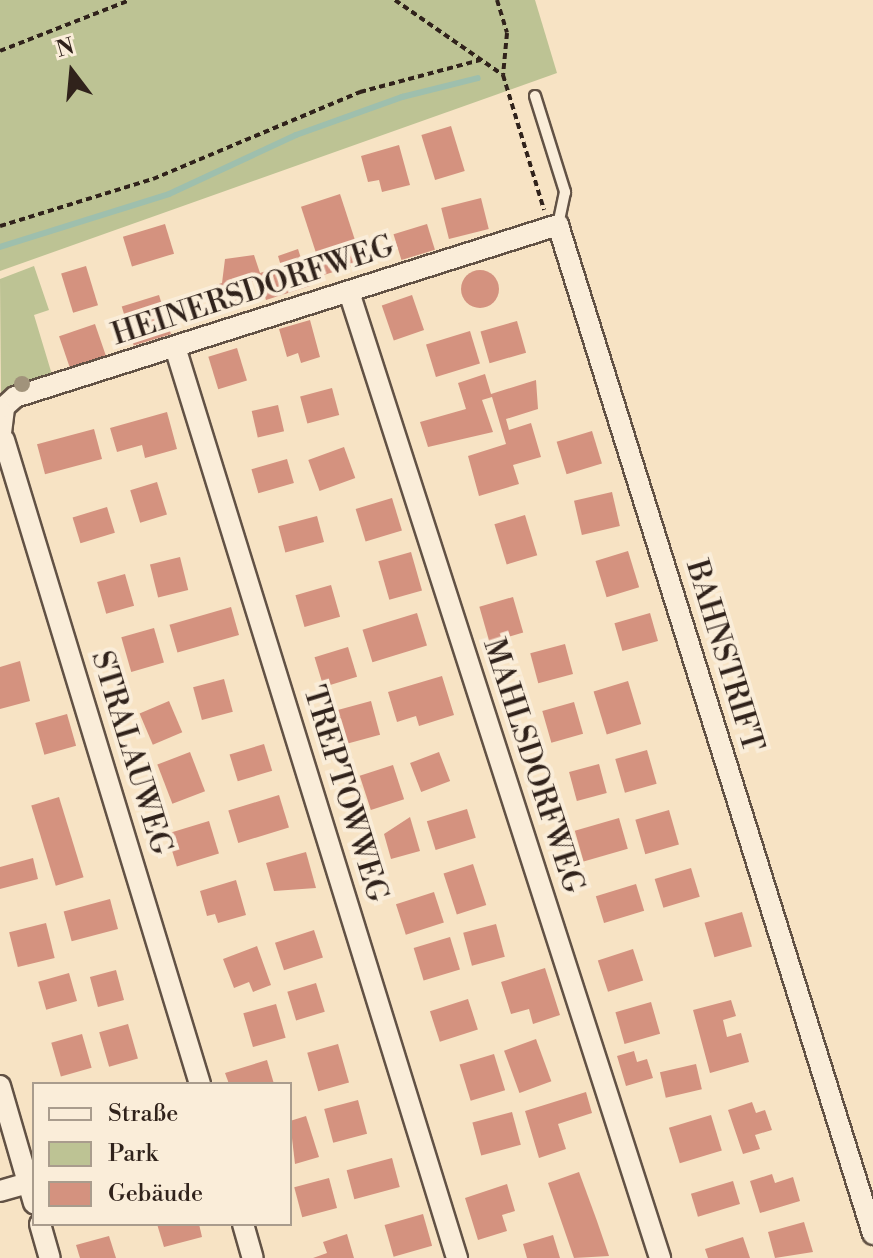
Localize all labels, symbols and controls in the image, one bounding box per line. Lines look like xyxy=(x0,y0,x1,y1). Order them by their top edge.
north arrow xyxy=(32,32,112,112)
text: N xyxy=(53,33,77,64)
street label: HEINERSDORFWEG xyxy=(107,228,399,354)
street label: BAHNSTRIFT xyxy=(678,556,770,756)
street label: MAHLSDORFWEG xyxy=(475,634,591,898)
street label: STRALAUWEG xyxy=(83,647,179,859)
street label: TREPTOWWEG xyxy=(295,682,395,906)
legend xyxy=(32,1082,292,1226)
text: Straße xyxy=(108,1099,178,1129)
text: Park xyxy=(108,1139,158,1169)
text: Gebäude xyxy=(108,1179,203,1209)

